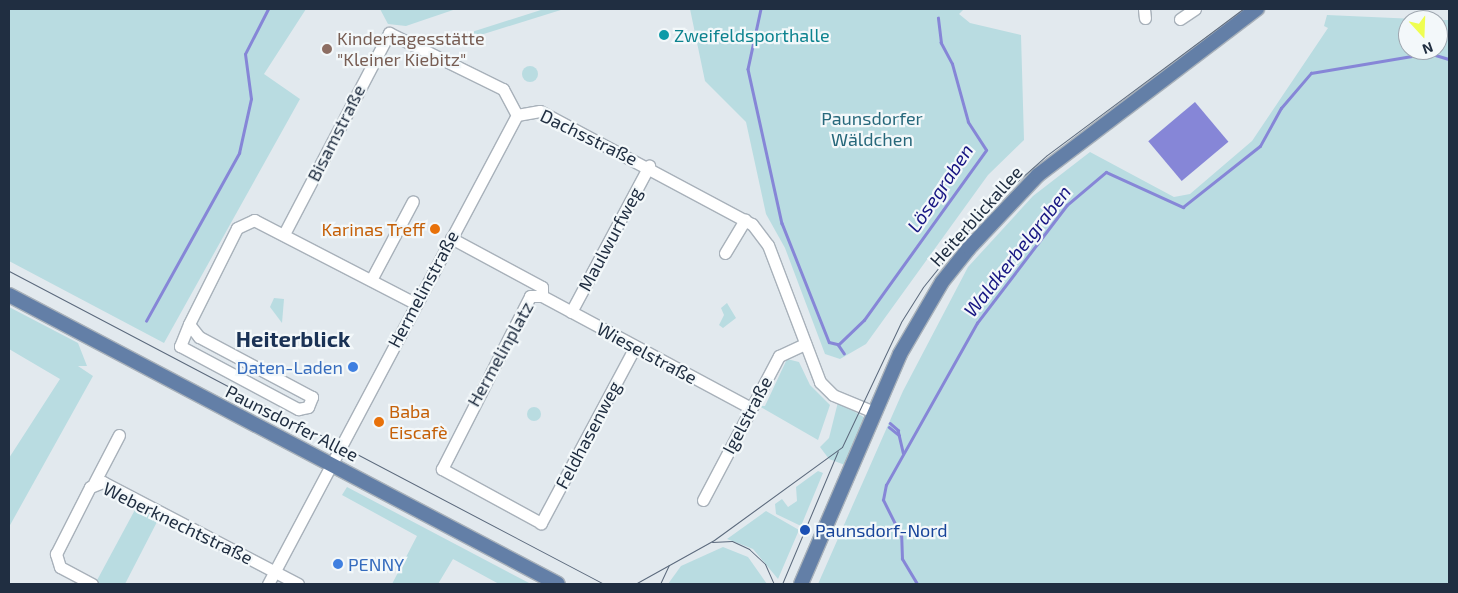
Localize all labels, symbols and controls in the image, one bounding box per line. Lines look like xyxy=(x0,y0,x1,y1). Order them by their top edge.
north arrow xyxy=(1398,10,1448,60)
place label: Zweifeldsporthalle xyxy=(674,24,830,46)
place label: Kindertagesstätte "Kleiner Kiebitz" xyxy=(337,28,485,70)
marker: Zweifeldsporthalle xyxy=(658,29,670,41)
text: N xyxy=(1420,39,1436,58)
marker: Kindertagesstätte "Kleiner Kiebitz" xyxy=(321,43,333,55)
street label: Bisamstraße xyxy=(302,81,370,185)
street label: Dachsstraße xyxy=(537,104,641,170)
park label: Paunsdorfer Wäldchen xyxy=(821,108,923,150)
water label: Lösegraben xyxy=(902,140,978,236)
street label: Heiterblickallee xyxy=(925,161,1027,271)
water label: Waldkerbelgraben xyxy=(959,181,1075,321)
street label: Maulwurfweg xyxy=(574,183,646,295)
place label: Karinas Treff xyxy=(321,218,425,240)
marker: Karinas Treff xyxy=(429,223,441,235)
street label: Hermelinstraße xyxy=(383,227,463,351)
street label: Hermelinplatz xyxy=(462,298,538,410)
street label: Wieselstraße xyxy=(593,318,701,388)
district label: Heiterblick xyxy=(236,326,350,352)
place label: Daten-Laden xyxy=(237,356,343,378)
marker: Daten-Laden xyxy=(347,361,359,373)
street label: Igelstraße xyxy=(718,373,776,457)
street label: Feldhasenweg xyxy=(551,377,625,493)
street label: Paunsdorfer Allee xyxy=(222,380,362,466)
place label: Baba Eiscafè xyxy=(389,401,448,444)
marker: Baba Eiscafè xyxy=(373,416,385,428)
street label: Weberknechtstraße xyxy=(100,477,256,569)
place label: Paunsdorf-Nord xyxy=(815,519,948,541)
marker: Paunsdorf-Nord xyxy=(799,524,811,536)
place label: PENNY xyxy=(348,553,404,575)
marker: PENNY xyxy=(332,558,344,570)

